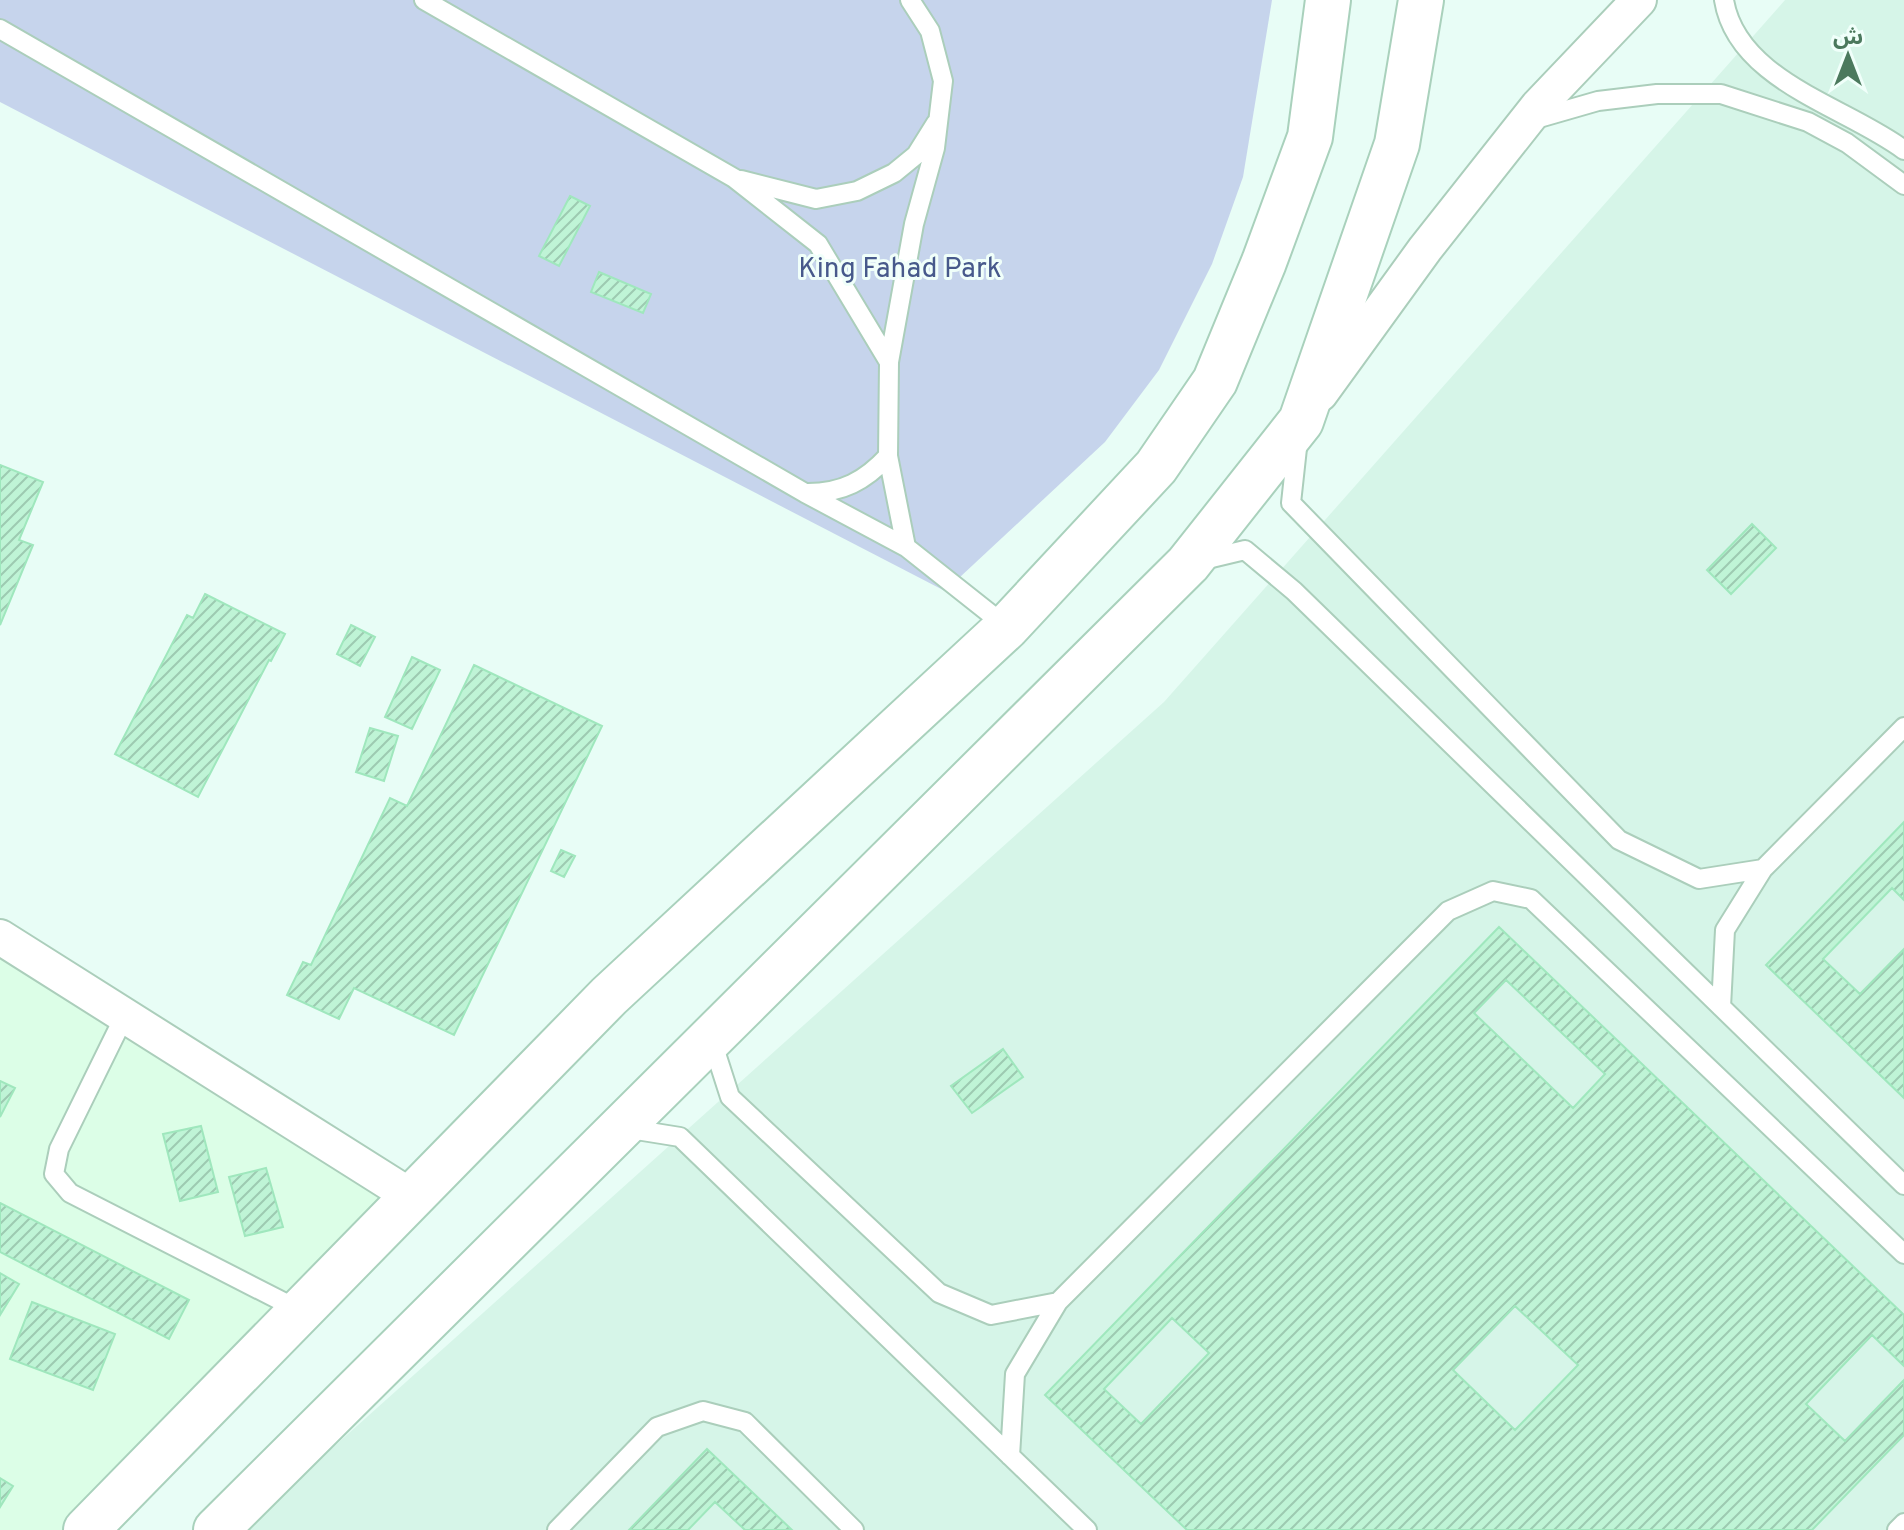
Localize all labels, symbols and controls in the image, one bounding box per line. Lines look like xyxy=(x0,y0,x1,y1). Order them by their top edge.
north arrow xyxy=(1808,16,1888,96)
text: ش xyxy=(1833,25,1863,52)
park label: King Fahad Park xyxy=(798,252,1002,288)

